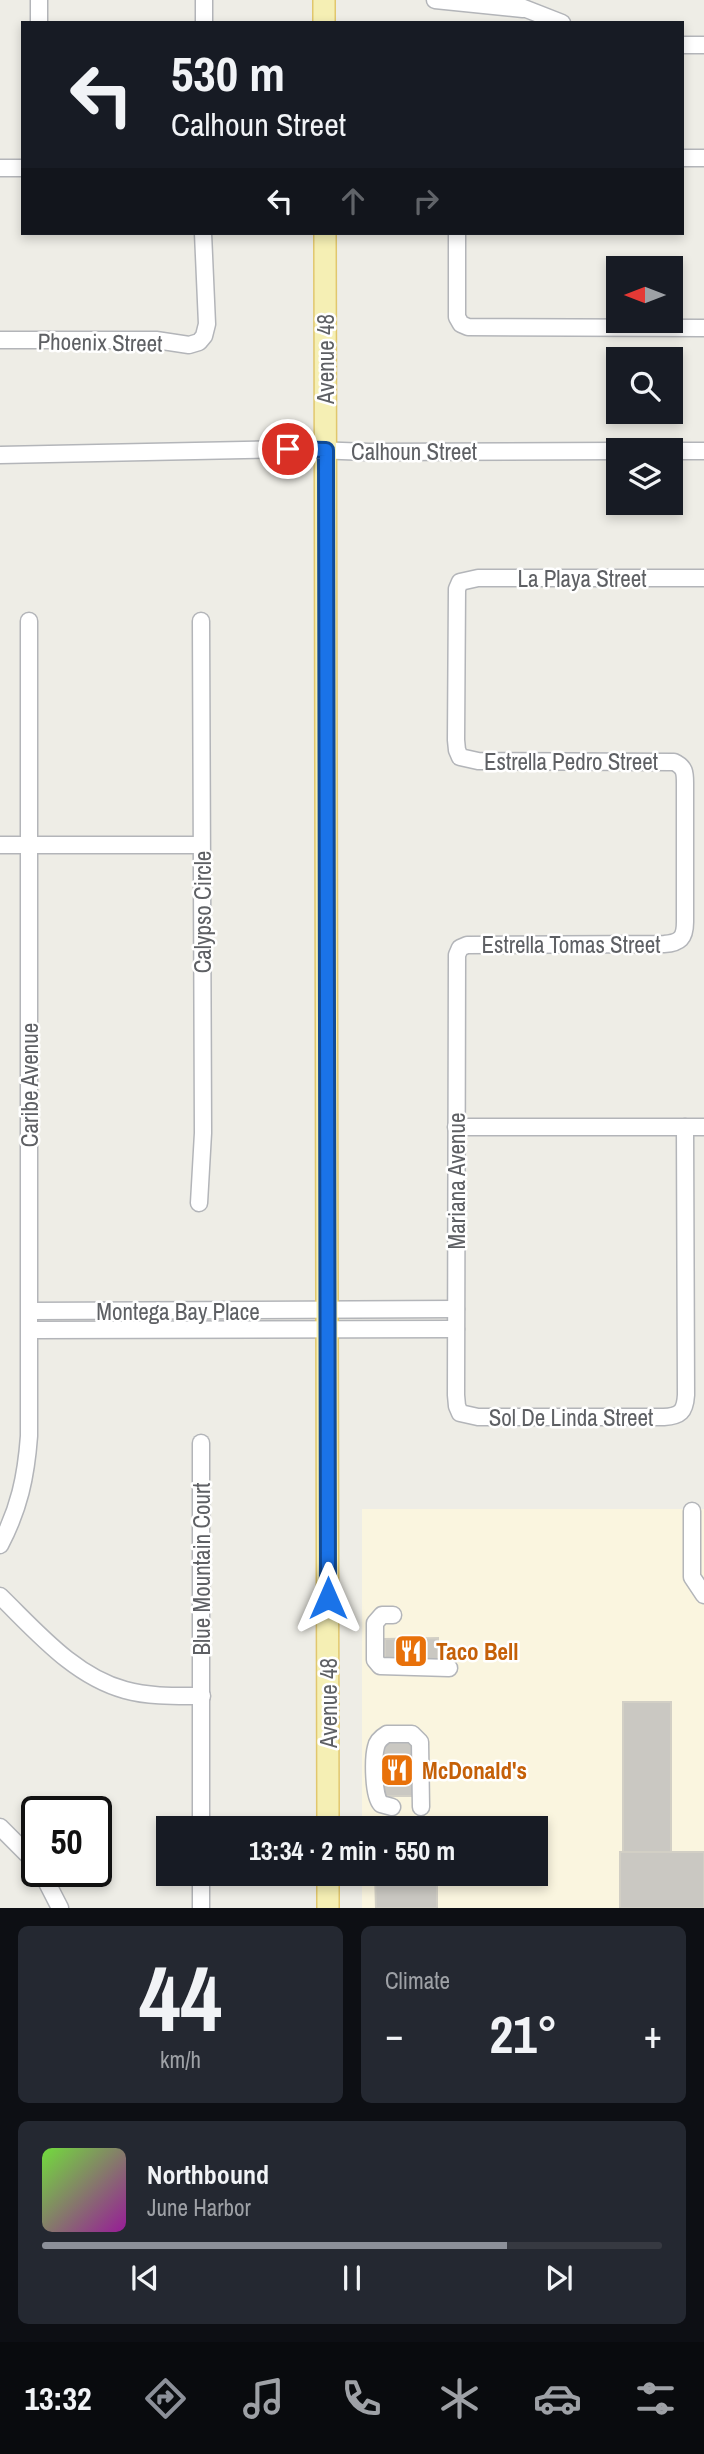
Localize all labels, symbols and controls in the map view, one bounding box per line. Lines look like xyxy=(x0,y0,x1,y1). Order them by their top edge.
text: 530 m xyxy=(171,40,285,106)
icon: left xyxy=(56,49,147,140)
text: Calhoun Street xyxy=(171,103,346,146)
icon: left xyxy=(261,182,299,220)
icon: ahead xyxy=(334,182,372,220)
icon: right xyxy=(407,182,445,220)
north arrow xyxy=(606,256,682,332)
map controls xyxy=(606,256,683,515)
street label: Avenue 48 xyxy=(310,314,341,405)
street label: Phoenix Street xyxy=(37,325,163,359)
button: search xyxy=(606,347,683,424)
pin xyxy=(258,419,318,479)
icon: arrive xyxy=(269,430,307,468)
street label: Calhoun Street xyxy=(351,436,477,467)
button: layers xyxy=(606,438,683,515)
street label: La Playa Street xyxy=(518,563,646,594)
street label: Estrella Pedro Street xyxy=(484,746,658,777)
street label: Calypso Circle xyxy=(187,851,218,973)
street label: Estrella Tomas Street xyxy=(482,929,660,960)
street label: Caribe Avenue xyxy=(14,1023,45,1147)
street label: Mariana Avenue xyxy=(441,1112,472,1250)
street label: Montega Bay Place xyxy=(96,1296,260,1327)
street label: Sol De Linda Street xyxy=(489,1402,653,1433)
street label: Blue Mountain Court xyxy=(186,1483,217,1655)
position arrow xyxy=(291,1561,365,1635)
restaurant icon: Taco Bell xyxy=(392,1632,430,1670)
place label: Taco Bell xyxy=(436,1636,518,1667)
street label: Avenue 48 xyxy=(313,1658,344,1749)
restaurant icon: McDonald's xyxy=(378,1751,416,1789)
place label: McDonald's xyxy=(422,1755,527,1786)
speed limit sign: 50 xyxy=(21,1796,112,1887)
text: 13:34 · 2 min · 550 m xyxy=(249,1833,455,1868)
text: 44 xyxy=(139,1937,222,2059)
text: Climate xyxy=(385,1965,450,1996)
text: 21° xyxy=(489,1999,558,2069)
text: − xyxy=(385,2009,403,2060)
text: + xyxy=(644,2009,662,2060)
text: km/h xyxy=(160,2044,201,2075)
text: Northbound xyxy=(147,2157,269,2192)
text: June Harbor xyxy=(147,2192,251,2223)
icon: previous xyxy=(126,2259,164,2297)
icon: pause xyxy=(333,2259,371,2297)
icon: next xyxy=(540,2259,578,2297)
icon: directions xyxy=(141,2374,190,2423)
icon: music xyxy=(239,2374,288,2423)
icon: phone xyxy=(337,2374,386,2423)
icon: climate xyxy=(435,2374,484,2423)
icon: car xyxy=(533,2374,582,2423)
icon: filters xyxy=(631,2374,680,2423)
text: 13:32 xyxy=(24,2377,92,2420)

